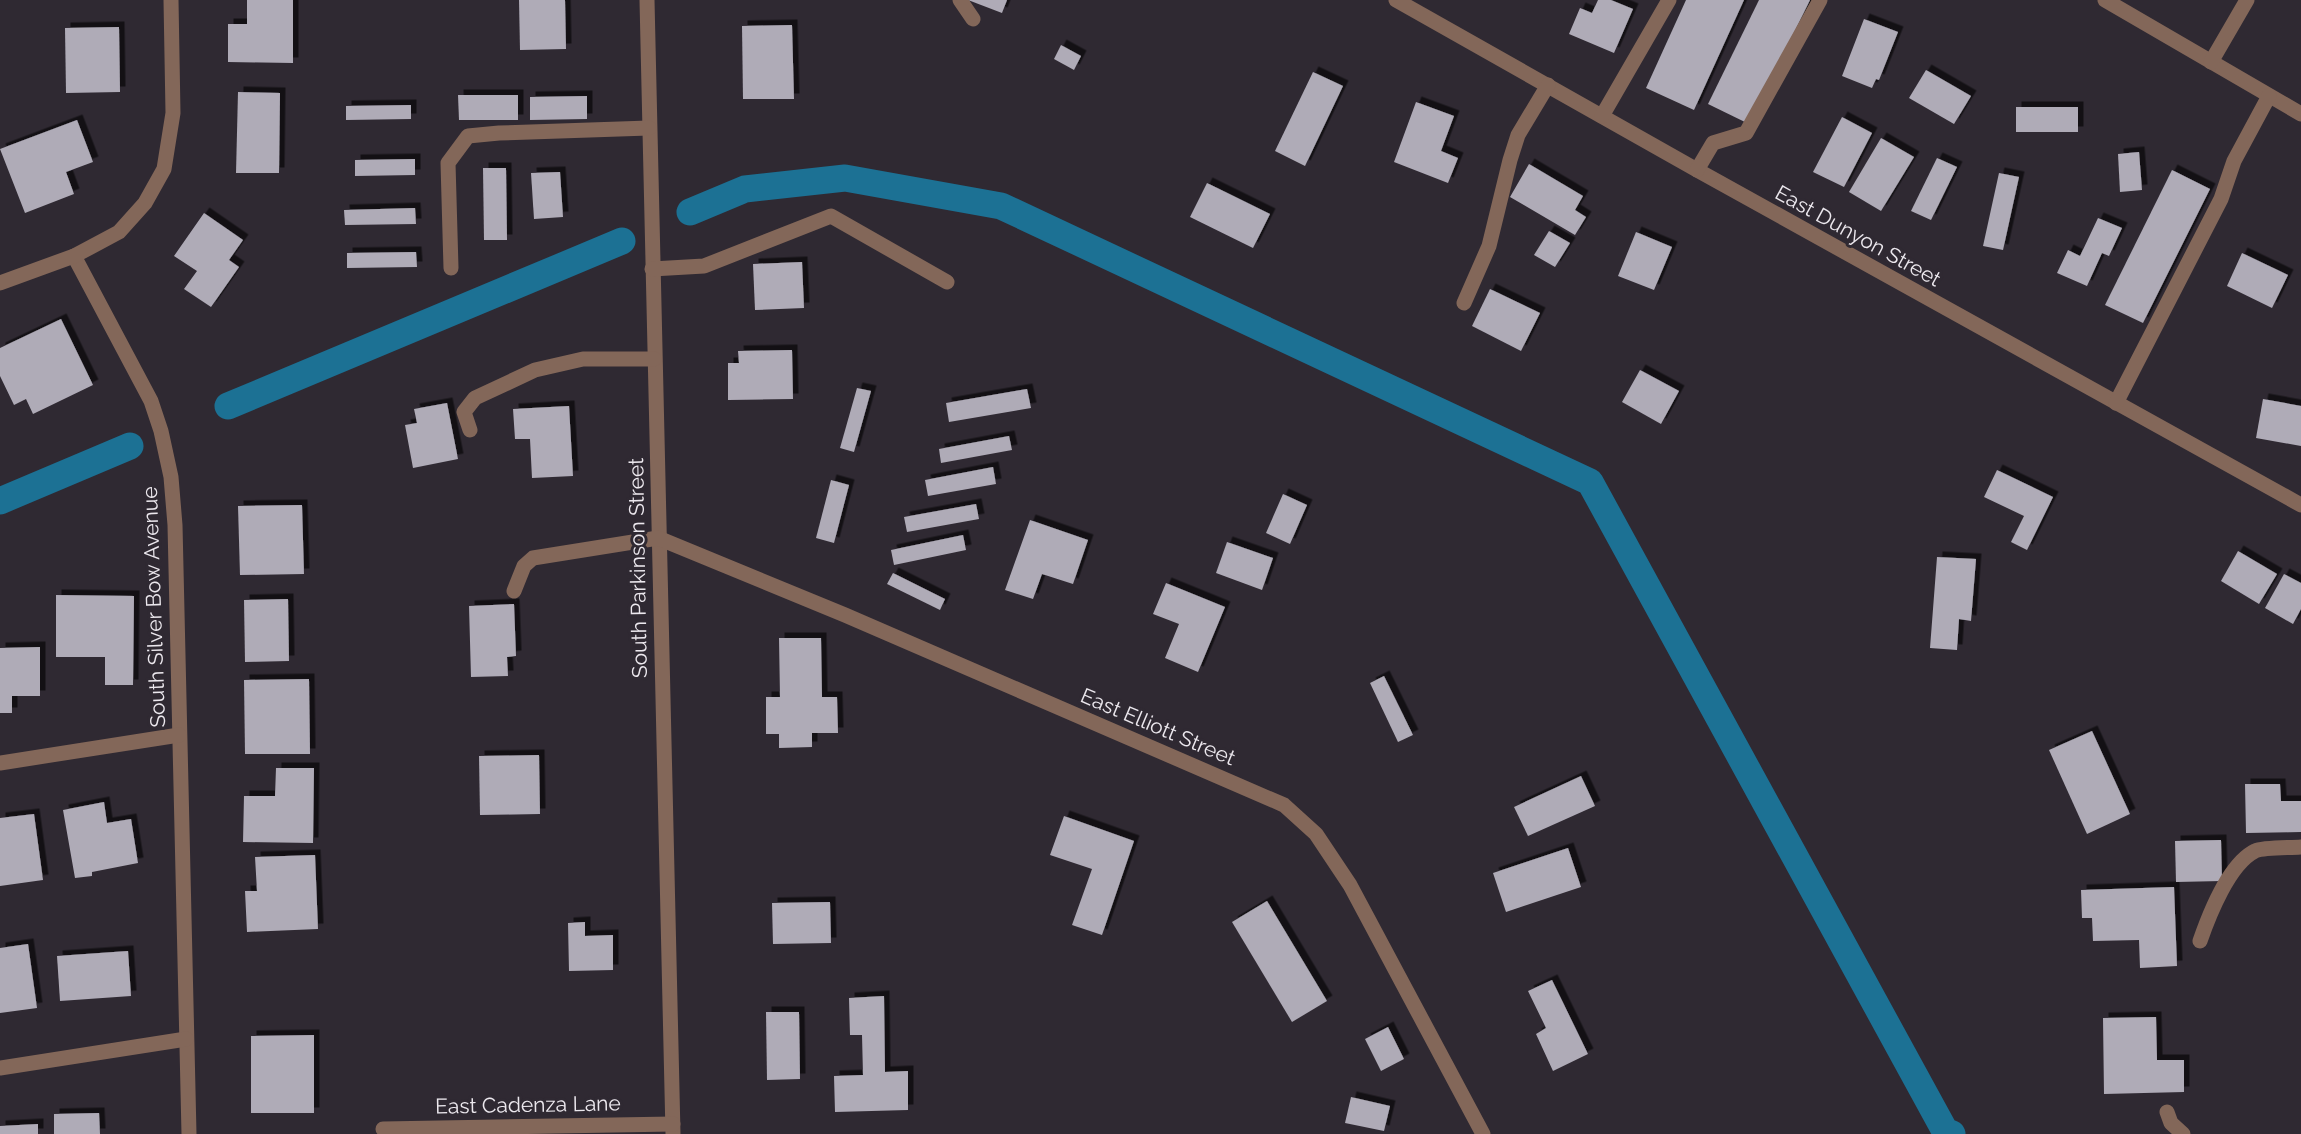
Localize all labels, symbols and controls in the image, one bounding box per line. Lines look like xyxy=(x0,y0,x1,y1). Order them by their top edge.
street label: East Dunyon Street xyxy=(1771,180,1945,291)
street label: South Parkinson Street xyxy=(623,458,652,678)
street label: South Silver Bow Avenue xyxy=(137,486,170,728)
street label: East Elliott Street xyxy=(1077,683,1239,770)
street label: East Cadenza Lane xyxy=(435,1090,621,1119)

